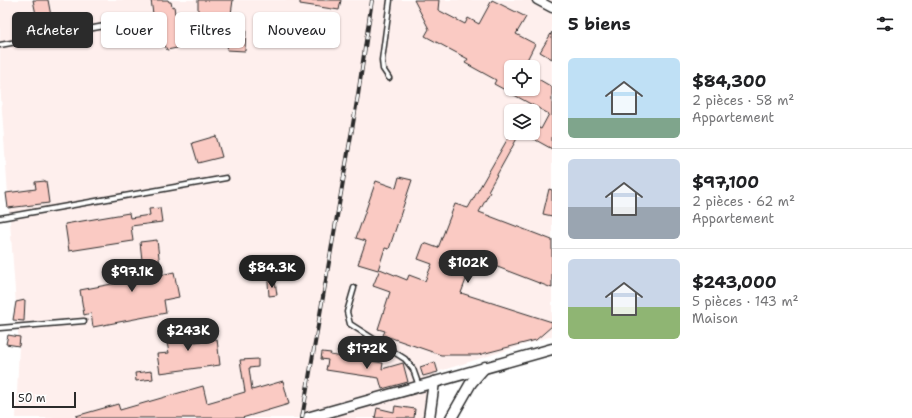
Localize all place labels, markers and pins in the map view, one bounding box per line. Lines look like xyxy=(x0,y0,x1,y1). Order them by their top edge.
pin: $102K xyxy=(440,250,496,284)
pin: $84.3K xyxy=(239,255,305,289)
pin: $97.1K xyxy=(99,259,165,293)
pin: $243K xyxy=(160,318,216,352)
pin: $172K xyxy=(339,336,395,370)

